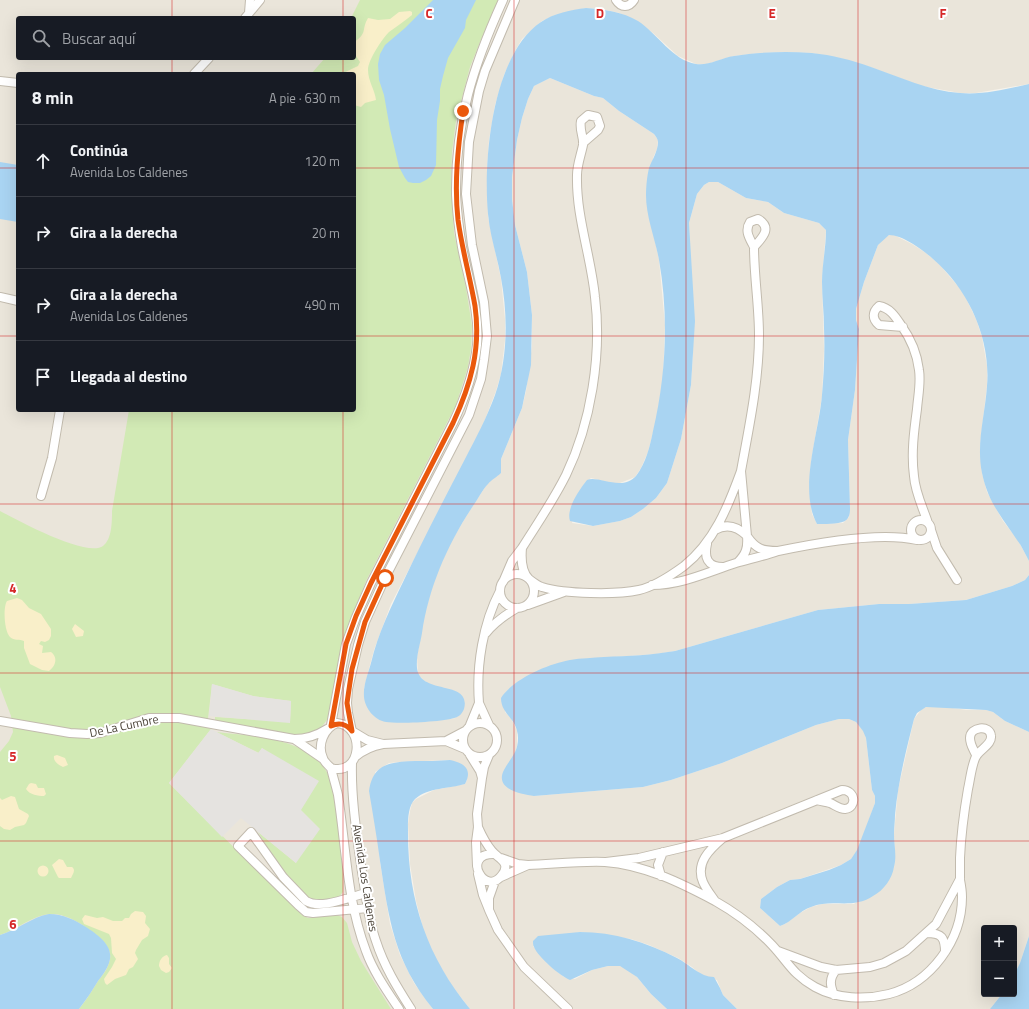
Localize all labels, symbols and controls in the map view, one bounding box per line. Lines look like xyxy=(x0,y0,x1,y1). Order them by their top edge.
text: C xyxy=(425,3,433,23)
text: D xyxy=(596,3,604,23)
text: E xyxy=(768,3,776,23)
text: F xyxy=(940,3,947,23)
search box xyxy=(16,16,356,60)
icon: search xyxy=(30,27,52,49)
text: Buscar aquí xyxy=(62,27,135,50)
text: 8 min xyxy=(32,85,73,111)
text: A pie · 630 m xyxy=(269,88,340,108)
route end xyxy=(454,102,472,120)
text: Continúa xyxy=(70,139,128,162)
icon: ahead xyxy=(32,150,54,172)
text: 120 m xyxy=(304,151,340,171)
text: Avenida Los Caldenes xyxy=(70,162,188,182)
text: Gira a la derecha xyxy=(70,221,177,244)
icon: right xyxy=(32,222,54,244)
text: 20 m xyxy=(312,223,340,243)
text: Gira a la derecha xyxy=(70,283,177,306)
icon: right xyxy=(32,294,54,316)
text: 490 m xyxy=(304,295,340,315)
text: Avenida Los Caldenes xyxy=(70,306,188,326)
text: Llegada al destino xyxy=(70,365,187,388)
icon: arrive xyxy=(32,366,54,388)
route start xyxy=(376,569,394,587)
text: 4 xyxy=(9,578,17,598)
street label: De La Cumbre xyxy=(88,709,160,742)
text: 5 xyxy=(9,746,17,766)
street label: Avenida Los Caldenes xyxy=(348,823,383,934)
text: 6 xyxy=(9,914,17,934)
map controls xyxy=(981,925,1017,997)
button: + xyxy=(981,925,1017,961)
button: − xyxy=(981,961,1017,997)

